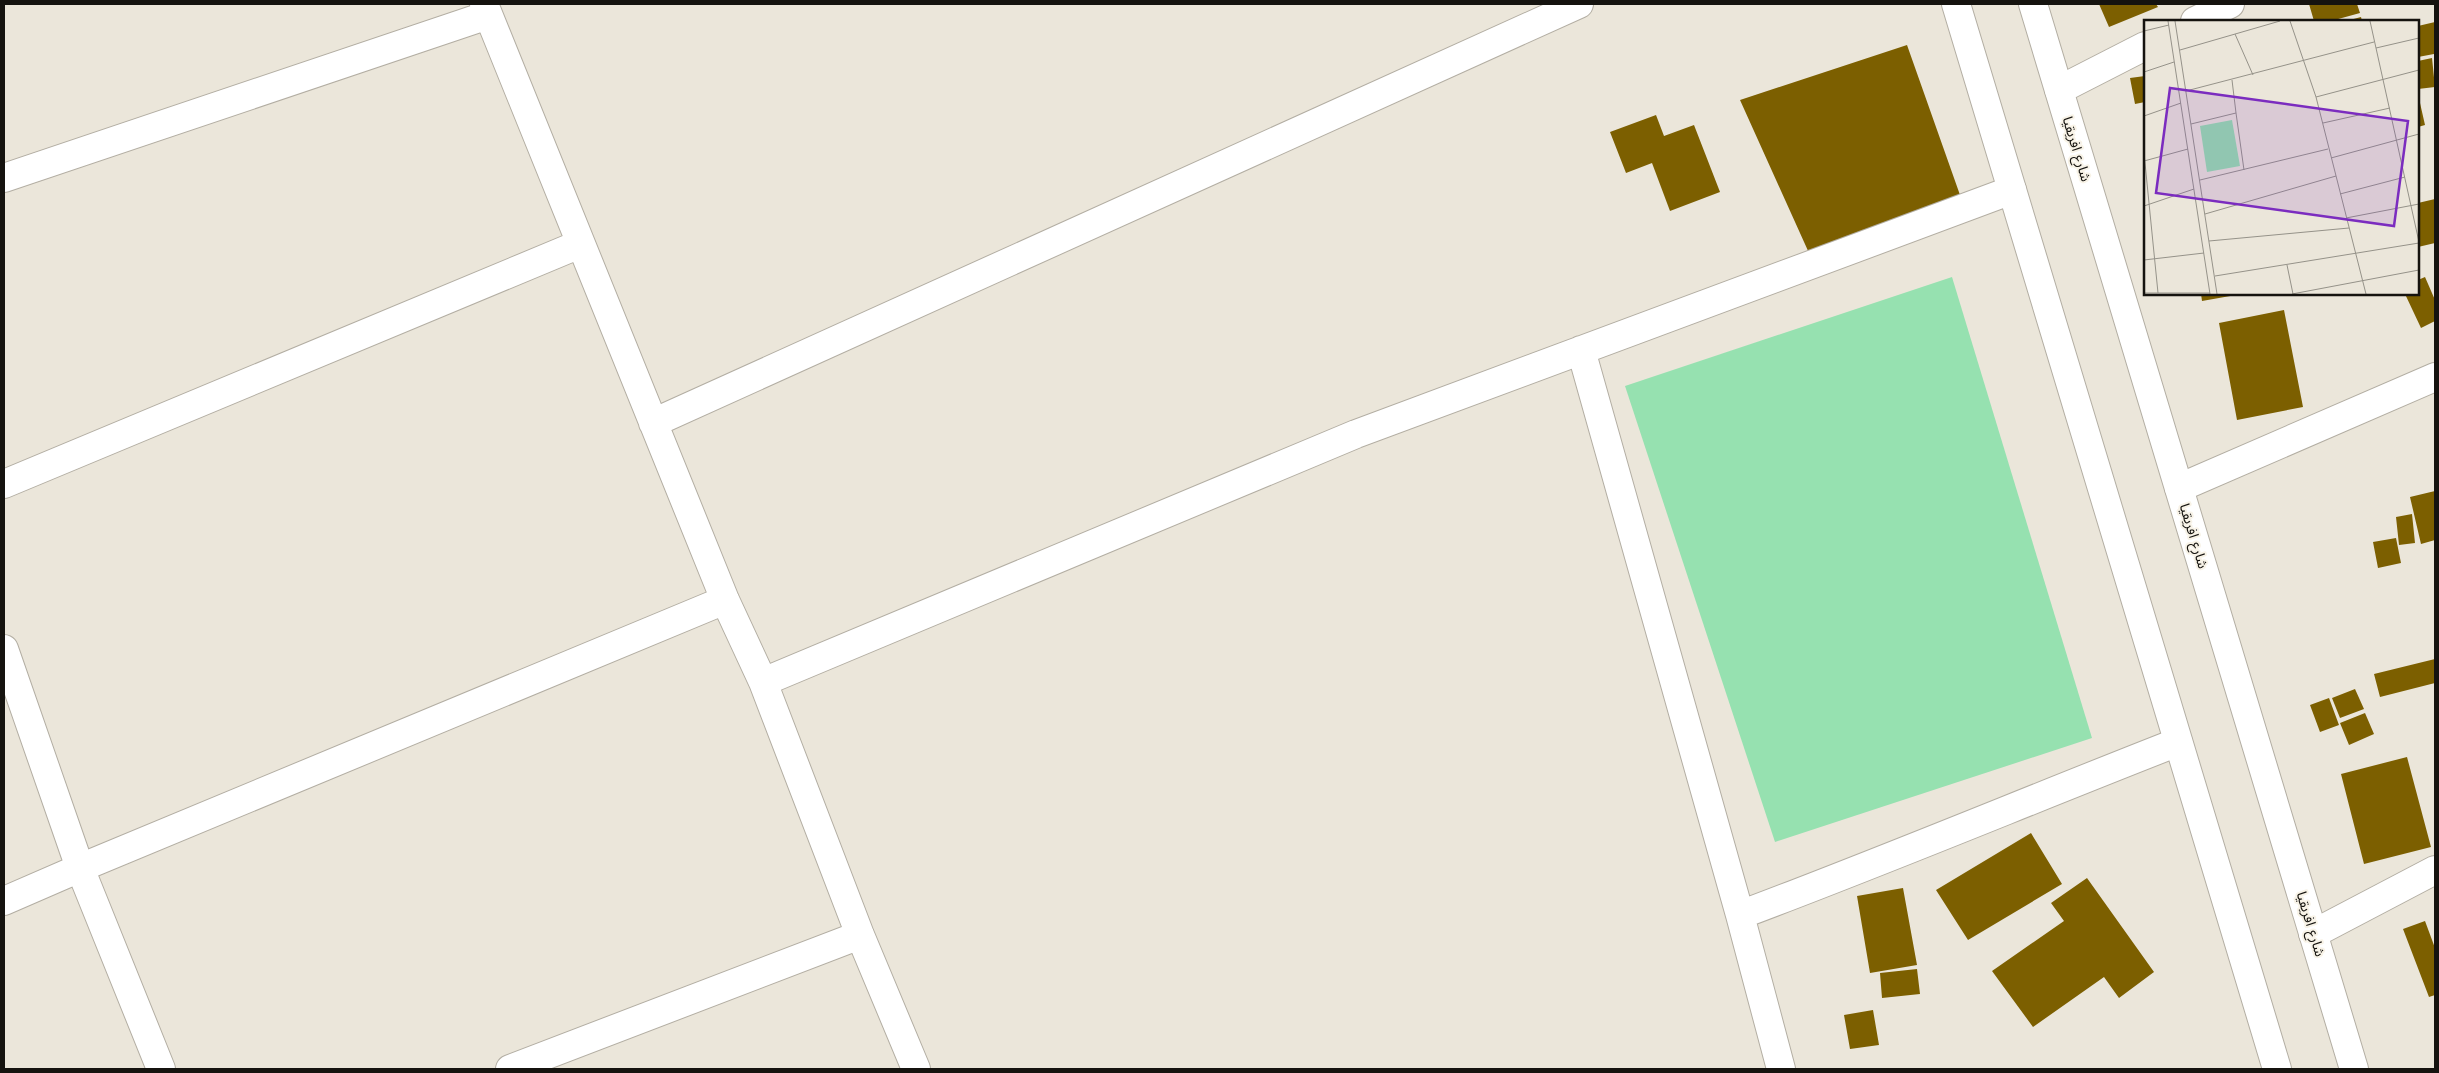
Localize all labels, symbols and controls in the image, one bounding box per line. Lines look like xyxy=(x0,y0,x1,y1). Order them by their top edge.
inset map xyxy=(2144,20,2419,295)
street label: شارع افريقيا xyxy=(2057,115,2094,184)
street label: شارع افريقيا xyxy=(2174,502,2211,571)
street label: شارع افريقيا xyxy=(2291,890,2328,959)

